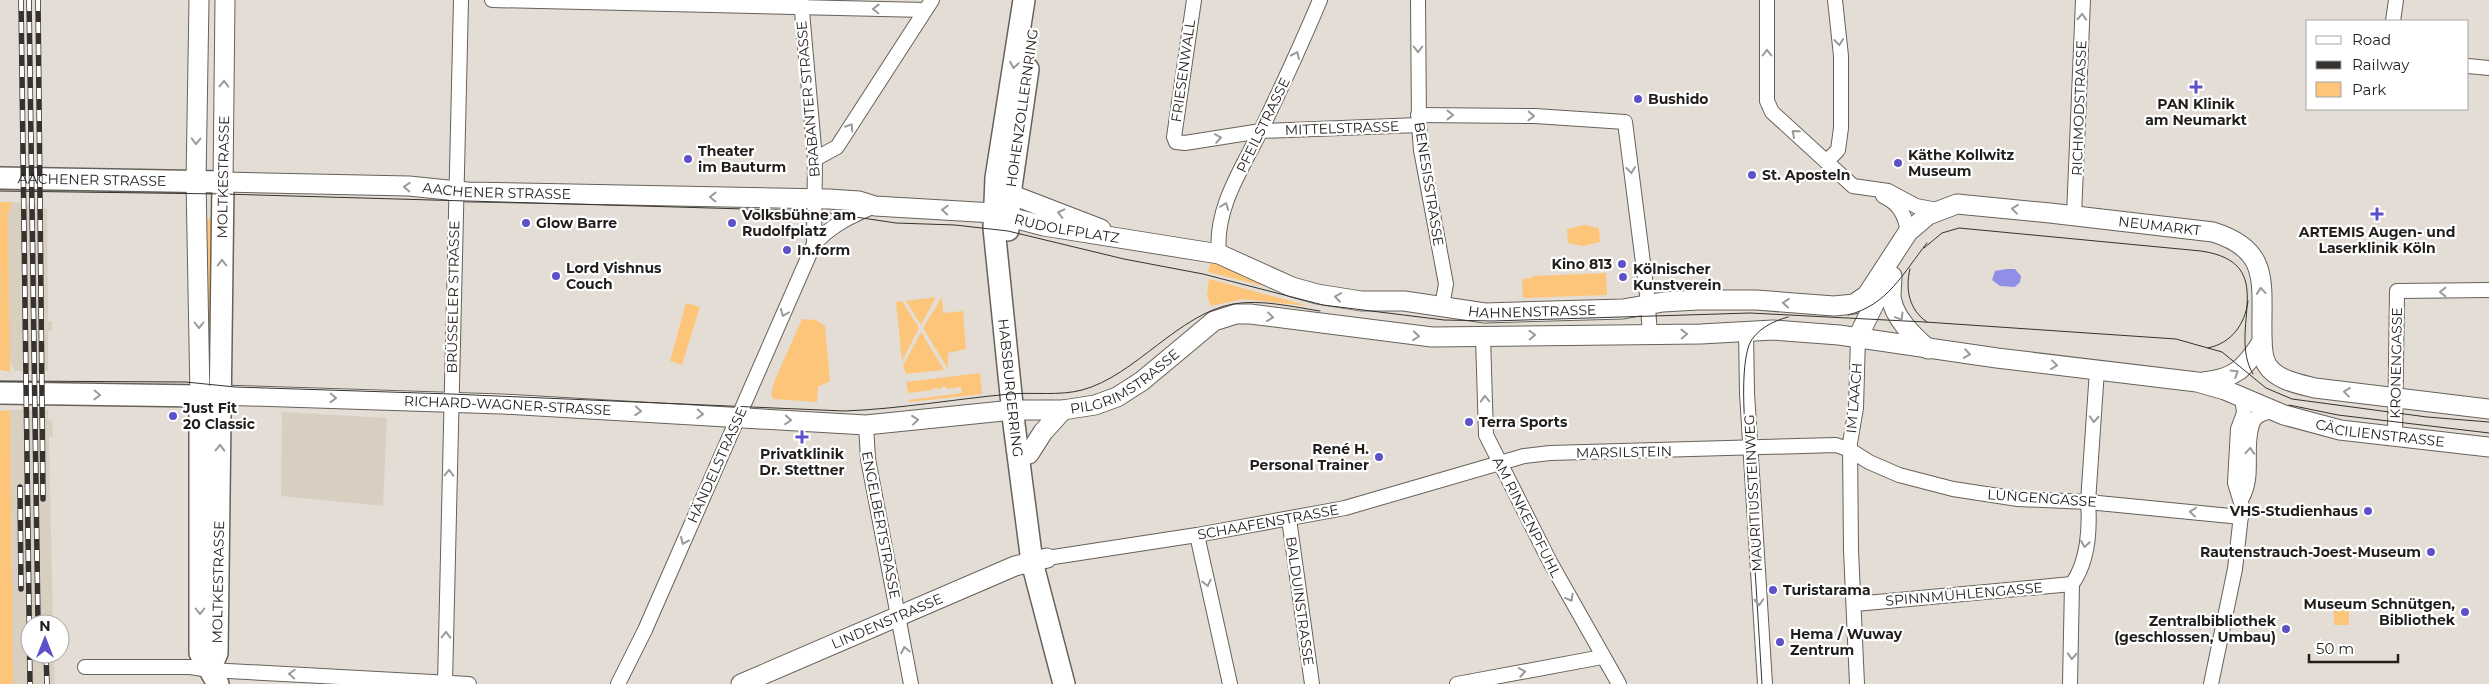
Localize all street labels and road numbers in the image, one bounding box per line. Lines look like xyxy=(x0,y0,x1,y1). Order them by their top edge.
street label: FRIESENWALL xyxy=(1167,18,1199,123)
street label: BRABANTER STRASSE xyxy=(792,20,824,178)
street label: HOHENZOLLERNRING xyxy=(1002,28,1042,188)
street label: RICHMODSTRASSE xyxy=(2068,40,2090,176)
street label: PFEILSTRASSE xyxy=(1232,74,1294,176)
street label: MOLTKESTRASSE xyxy=(213,115,233,239)
street label: MITTELSTRASSE xyxy=(1284,117,1400,139)
street label: BENESISSTRASSE xyxy=(1410,121,1448,247)
street label: AACHENER STRASSE xyxy=(17,169,166,190)
street label: AACHENER STRASSE xyxy=(422,178,571,203)
street label: RUDOLFPLATZ xyxy=(1012,210,1121,247)
street label: NEUMARKT xyxy=(2117,212,2202,240)
street label: BRÜSSELER STRASSE xyxy=(443,220,463,374)
street label: HAHNENSTRASSE xyxy=(1467,301,1597,323)
street label: KRONENGASSE xyxy=(2386,307,2406,419)
street label: HABSBURGERRING xyxy=(994,318,1027,458)
street label: PILGRIMSTRASSE xyxy=(1069,345,1183,418)
street label: IM LAACH xyxy=(1842,362,1866,434)
street label: RICHARD-WAGNER-STRASSE xyxy=(404,392,612,419)
street label: HÄNDELSTRASSE xyxy=(683,404,751,526)
street label: MAURITIUSSTEINWEG xyxy=(1740,414,1766,572)
street label: CÄCILIENSTRASSE xyxy=(2313,415,2446,451)
street label: MARSILSTEIN xyxy=(1576,442,1672,462)
street label: ENGELBERTSTRASSE xyxy=(858,450,904,600)
street label: AM RINKENPFUHL xyxy=(1489,454,1566,581)
street label: LUNGENGASSE xyxy=(1987,485,2097,511)
street label: SCHAAFENSTRASSE xyxy=(1196,500,1340,544)
street label: MOLTKESTRASSE xyxy=(208,520,228,644)
street label: BALDUINSTRASSE xyxy=(1282,535,1318,667)
street label: SPINNMÜHLENGASSE xyxy=(1885,578,2043,610)
street label: LINDENSTRASSE xyxy=(829,589,945,653)

